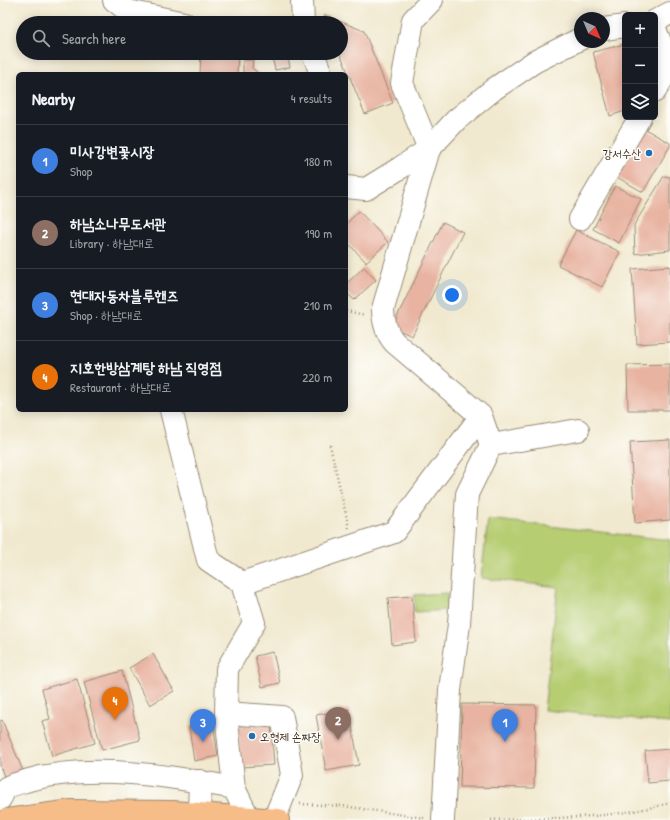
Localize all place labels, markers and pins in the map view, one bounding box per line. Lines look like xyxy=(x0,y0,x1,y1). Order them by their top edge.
place label: 강서수산 xyxy=(602,145,641,162)
marker: 강서수산 xyxy=(644,148,654,158)
pin: 4 xyxy=(102,687,128,720)
pin: 2 xyxy=(325,707,351,740)
pin: 3 xyxy=(190,709,216,742)
pin: 1 xyxy=(492,709,518,742)
place label: 오형제 손짜장 xyxy=(260,728,321,745)
marker: 오형제 손짜장 xyxy=(247,731,257,741)

